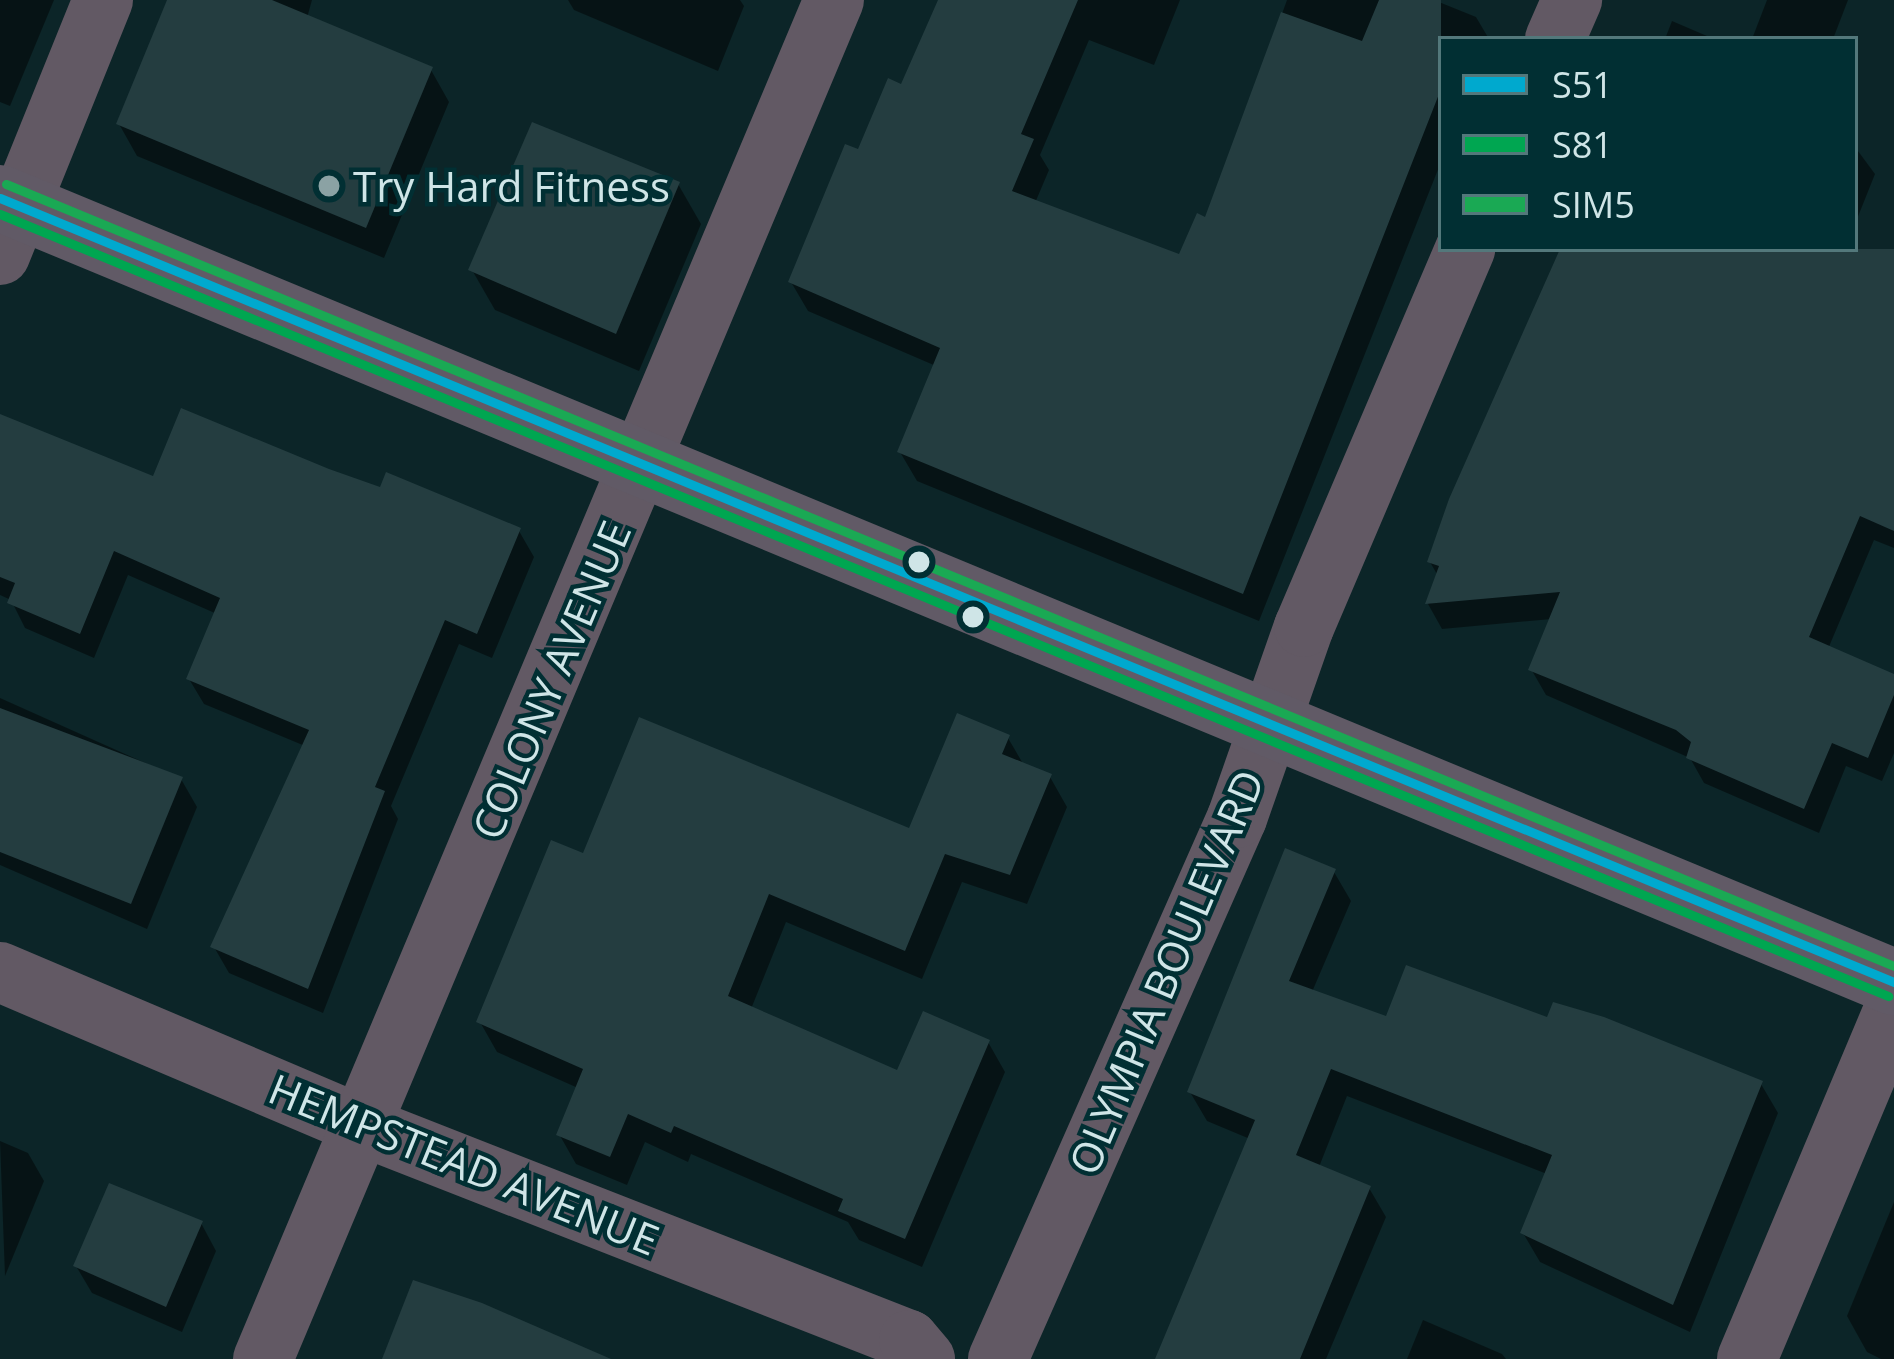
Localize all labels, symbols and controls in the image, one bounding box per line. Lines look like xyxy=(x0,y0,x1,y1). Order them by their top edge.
legend xyxy=(1438,36,1858,252)
text: S51 xyxy=(1552,60,1613,109)
text: S81 xyxy=(1552,120,1613,169)
place label: Try Hard Fitness xyxy=(353,161,670,211)
marker: Try Hard Fitness xyxy=(316,173,342,199)
text: SIM5 xyxy=(1552,180,1635,229)
street label: COLONY AVENUE xyxy=(461,514,641,846)
unlabelled marker xyxy=(908,551,930,573)
unlabelled marker xyxy=(962,606,984,628)
street label: OLYMPIA BOULEVARD xyxy=(1058,762,1274,1182)
street label: HEMPSTEAD AVENUE xyxy=(262,1063,666,1265)

